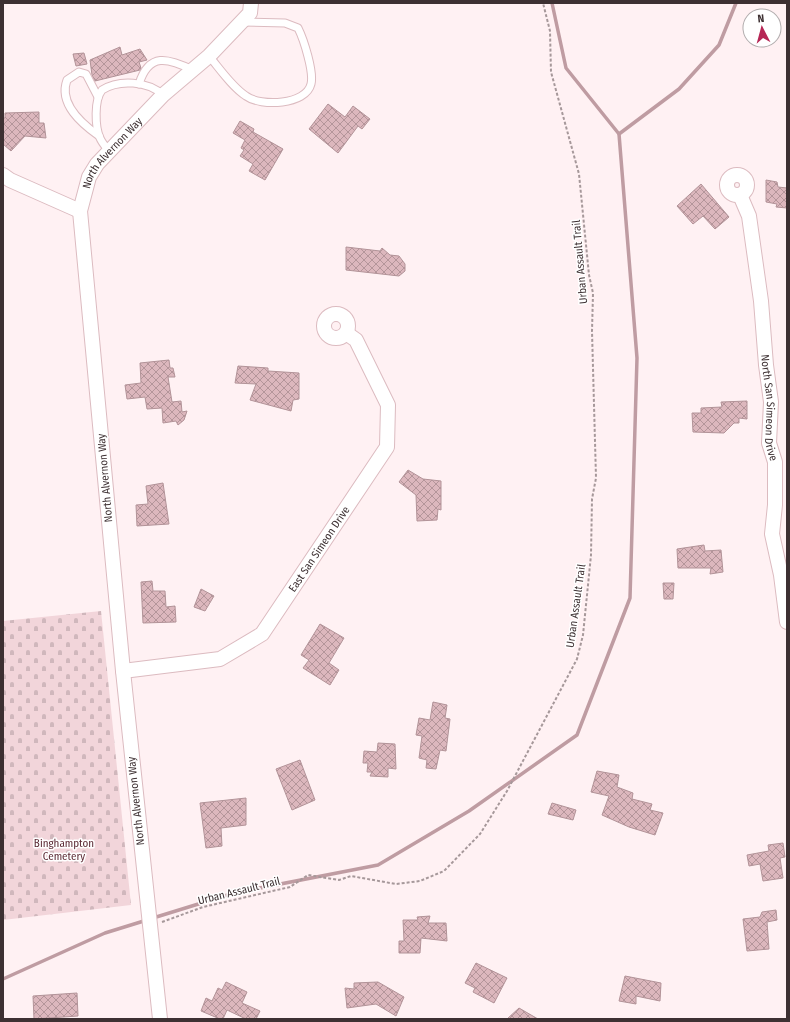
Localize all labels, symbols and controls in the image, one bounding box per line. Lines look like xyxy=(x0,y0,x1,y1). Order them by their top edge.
north arrow xyxy=(742,8,782,48)
text: N xyxy=(757,12,765,25)
street label: North Alvernon Way xyxy=(80,115,145,190)
street label: Urban Assault Trail xyxy=(570,219,590,305)
street label: North San Simeon Drive xyxy=(759,354,781,462)
street label: North Alvernon Way xyxy=(95,433,115,523)
street label: East San Simeon Drive xyxy=(286,504,352,594)
street label: Urban Assault Trail xyxy=(564,563,588,649)
street label: North Alvernon Way xyxy=(125,756,147,846)
park label: Binghampton Cemetery xyxy=(34,837,94,863)
street label: Urban Assault Trail xyxy=(196,874,282,908)

